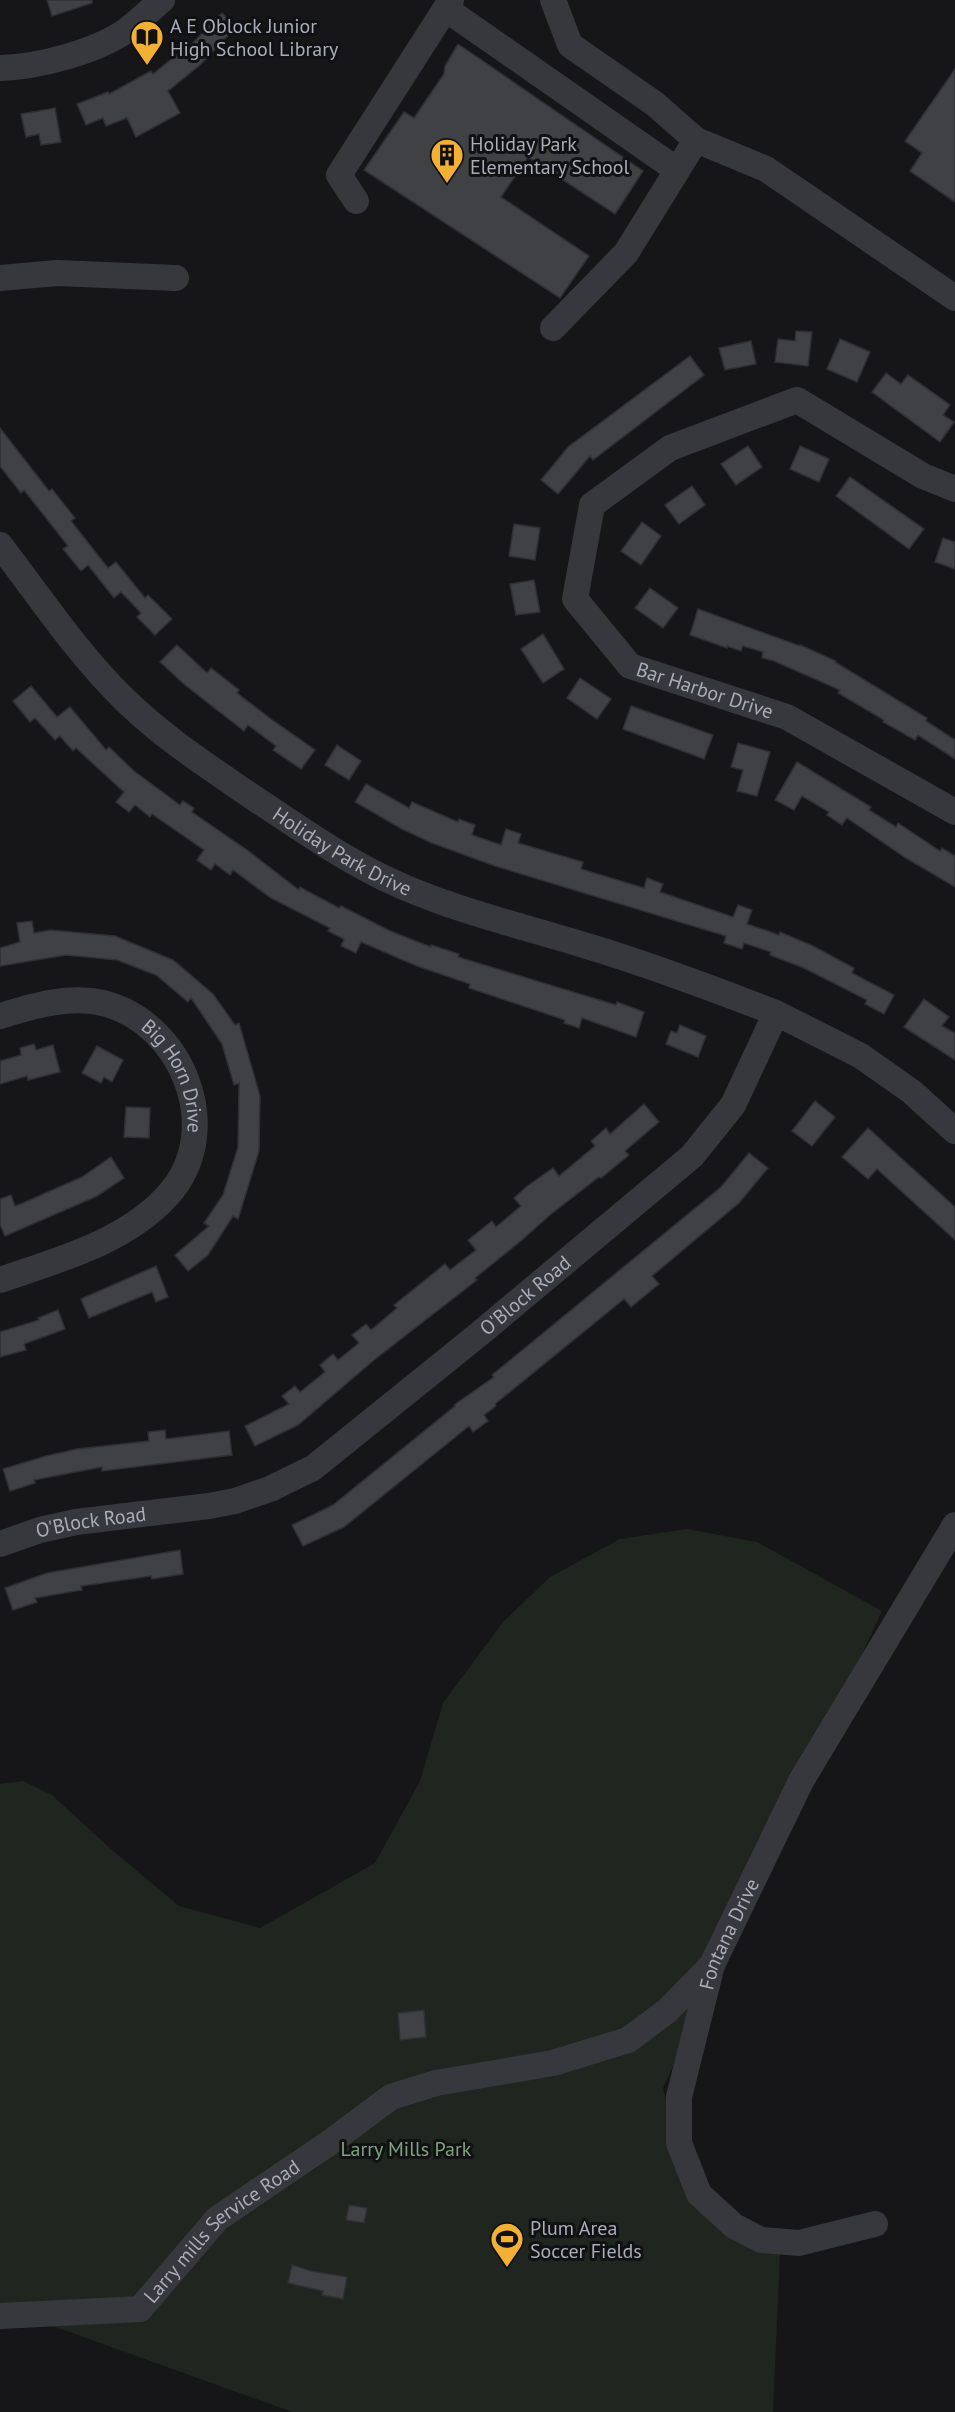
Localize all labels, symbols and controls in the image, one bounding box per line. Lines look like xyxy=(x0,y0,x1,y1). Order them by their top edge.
place label: A E Oblock Junior High School Library xyxy=(170,13,339,62)
library icon: A E Oblock Junior High School Library xyxy=(129,19,165,66)
place label: Holiday Park Elementary School xyxy=(470,131,630,180)
building icon: Holiday Park Elementary School xyxy=(429,137,465,184)
street label: Bar Harbor Drive xyxy=(633,656,777,725)
street label: Holiday Park Drive xyxy=(268,801,415,902)
street label: Big Horn Drive xyxy=(136,1013,208,1133)
street label: O'Block Road xyxy=(474,1250,576,1341)
street label: O'Block Road xyxy=(33,1501,147,1544)
street label: Fontana Drive xyxy=(693,1874,765,1992)
park label: Larry Mills Park xyxy=(341,2136,472,2162)
street label: Larry mills Service Road xyxy=(138,2154,305,2308)
place label: Plum Area Soccer Fields xyxy=(530,2215,642,2264)
sports icon: Plum Area Soccer Fields xyxy=(489,2221,525,2268)

